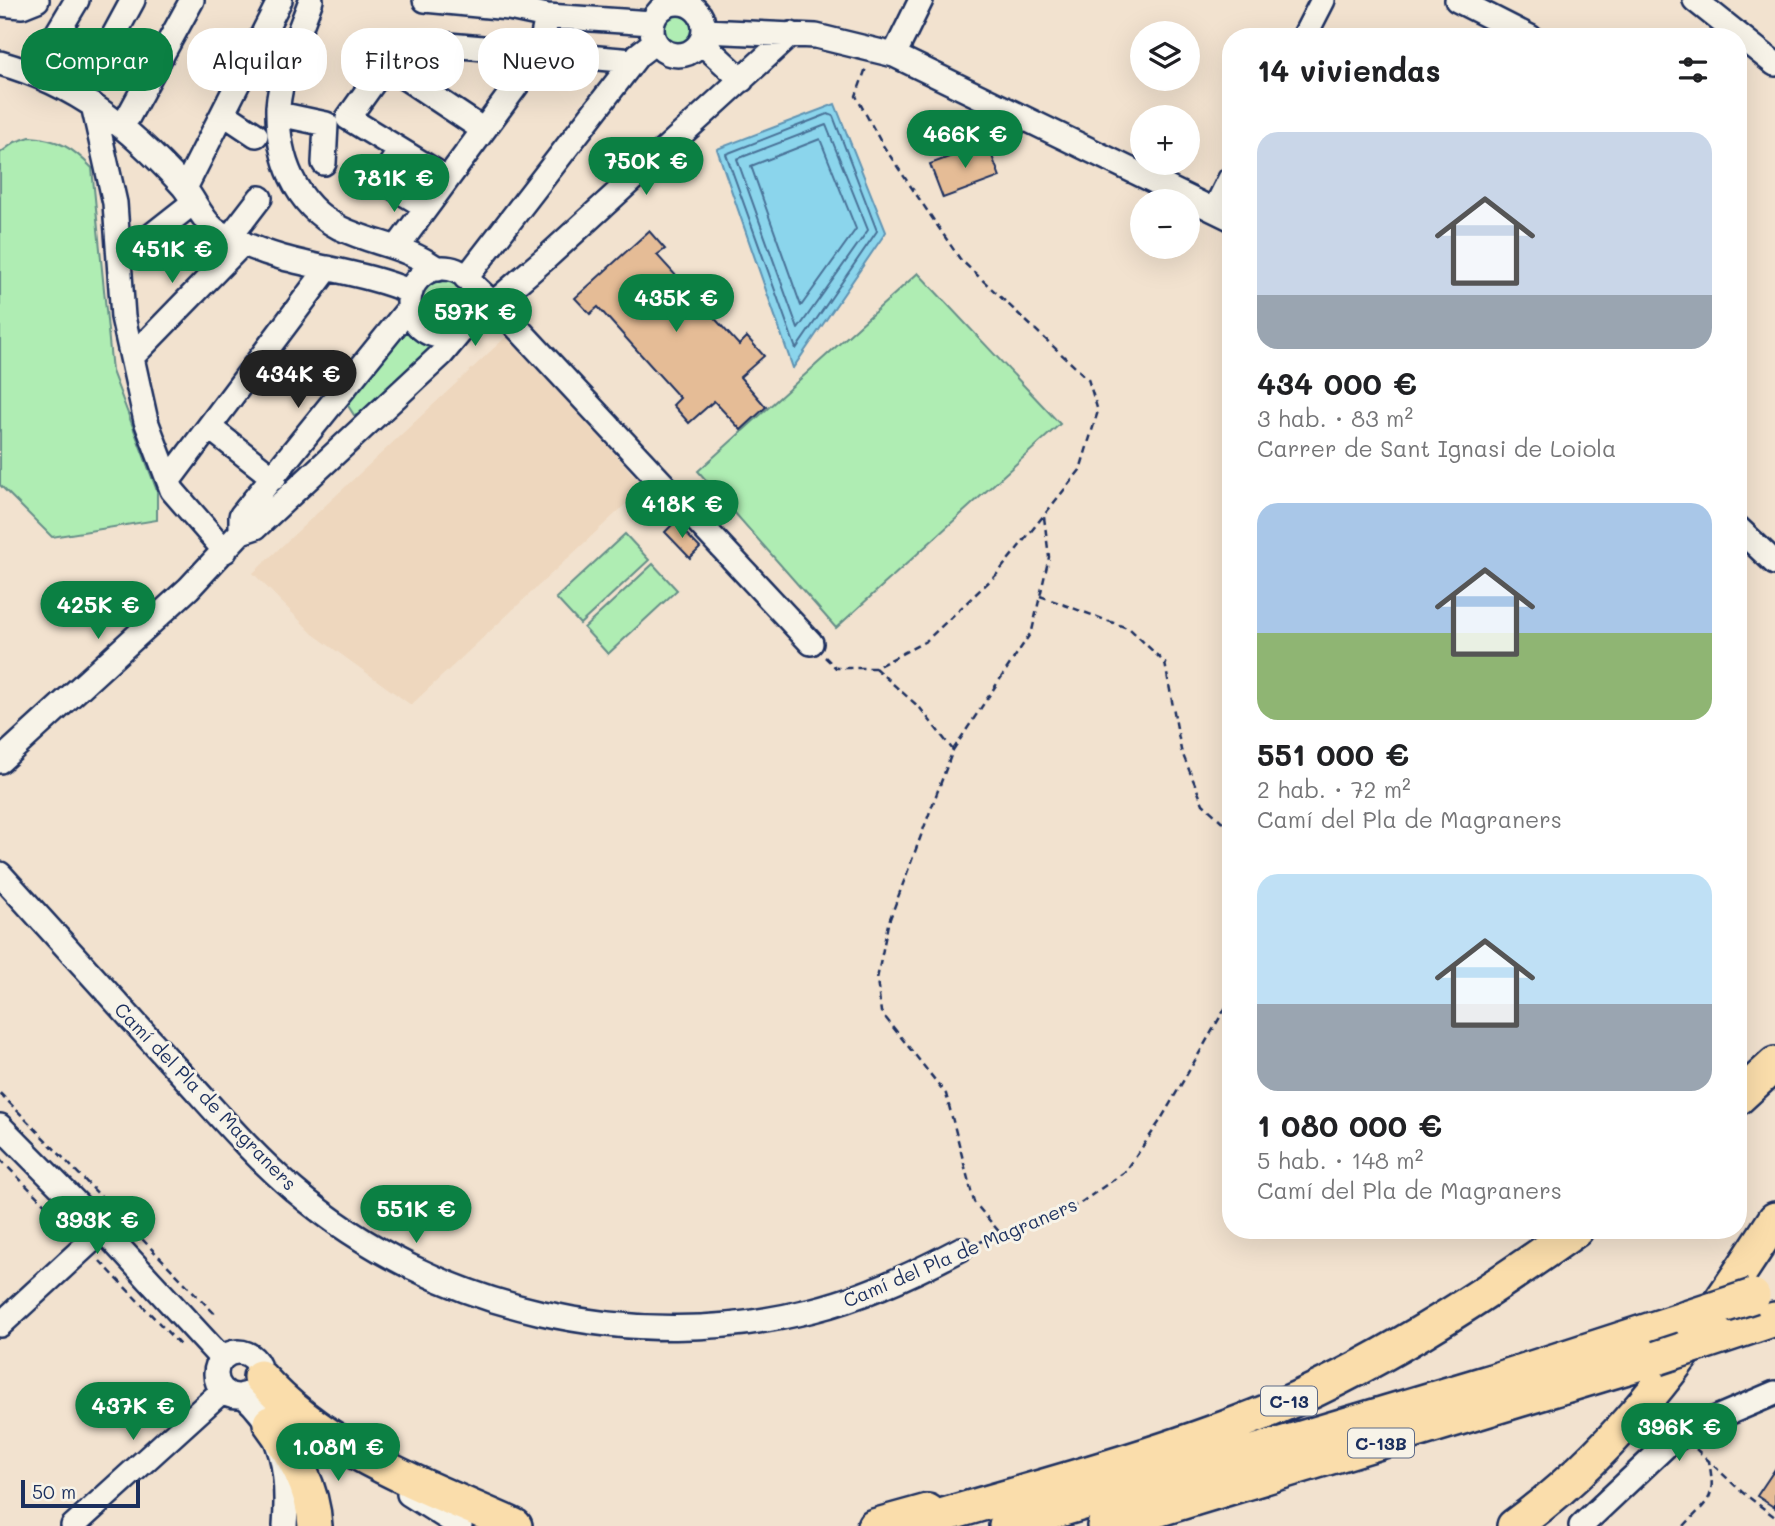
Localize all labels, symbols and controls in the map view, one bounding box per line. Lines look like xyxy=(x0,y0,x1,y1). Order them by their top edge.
map controls xyxy=(1130,21,1200,259)
button: layers xyxy=(1130,21,1200,91)
chip: Comprar xyxy=(21,28,173,91)
chip: Alquilar xyxy=(187,28,327,91)
chip: Filtros xyxy=(341,28,464,91)
chip: Nuevo xyxy=(478,28,599,91)
text: 14 viviendas xyxy=(1257,50,1441,90)
icon: filters xyxy=(1674,51,1712,89)
button: + xyxy=(1130,105,1200,175)
pin: 466K € xyxy=(908,110,1022,170)
text: 466K € xyxy=(923,118,1007,148)
pin: 750K € xyxy=(589,138,703,197)
text: 750K € xyxy=(604,145,688,175)
pin: 781K € xyxy=(337,154,451,214)
text: 781K € xyxy=(354,162,434,192)
icon: home xyxy=(1422,178,1548,304)
button: − xyxy=(1130,189,1200,259)
pin: 451K € xyxy=(115,226,229,285)
text: 451K € xyxy=(132,233,212,263)
pin: 435K € xyxy=(619,274,733,334)
text: 435K € xyxy=(634,282,718,312)
pin: 597K € xyxy=(418,288,532,348)
text: 597K € xyxy=(434,296,516,326)
pin: 434K € xyxy=(241,350,355,410)
text: 434K € xyxy=(255,358,341,388)
text: 434 000 € xyxy=(1257,363,1417,403)
text: 3 hab. · 83 m² xyxy=(1257,403,1413,433)
text: Carrer de Sant Ignasi de Loiola xyxy=(1257,433,1616,463)
pin: 418K € xyxy=(625,480,739,540)
text: 418K € xyxy=(641,488,723,518)
icon: home xyxy=(1422,549,1548,675)
pin: 425K € xyxy=(41,582,155,641)
text: 425K € xyxy=(57,589,139,619)
text: 551 000 € xyxy=(1257,734,1409,774)
text: 2 hab. · 72 m² xyxy=(1257,774,1411,804)
text: Camí del Pla de Magraners xyxy=(1257,804,1562,834)
icon: home xyxy=(1422,920,1548,1046)
street label: Camí del Pla de Magraners xyxy=(110,997,302,1195)
text: 1 080 000 € xyxy=(1257,1105,1442,1145)
text: 5 hab. · 148 m² xyxy=(1257,1145,1423,1175)
text: Camí del Pla de Magraners xyxy=(1257,1175,1562,1205)
pin: 551K € xyxy=(359,1186,473,1245)
street label: Camí del Pla de Magraners xyxy=(839,1191,1081,1313)
text: 551K € xyxy=(376,1193,456,1223)
pin: 393K € xyxy=(40,1196,154,1256)
text: 393K € xyxy=(55,1204,139,1234)
pin: 437K € xyxy=(76,1382,190,1442)
road number: C-13 xyxy=(1261,1386,1317,1416)
text: 437K € xyxy=(91,1390,175,1420)
pin: 396K € xyxy=(1622,1404,1736,1463)
text: 396K € xyxy=(1637,1411,1721,1441)
pin: 1.08M € xyxy=(273,1424,403,1483)
road number: C-13B xyxy=(1348,1428,1414,1458)
text: 1.08M € xyxy=(292,1431,384,1461)
scale bar xyxy=(21,1477,140,1509)
text: 50 m xyxy=(32,1479,76,1504)

